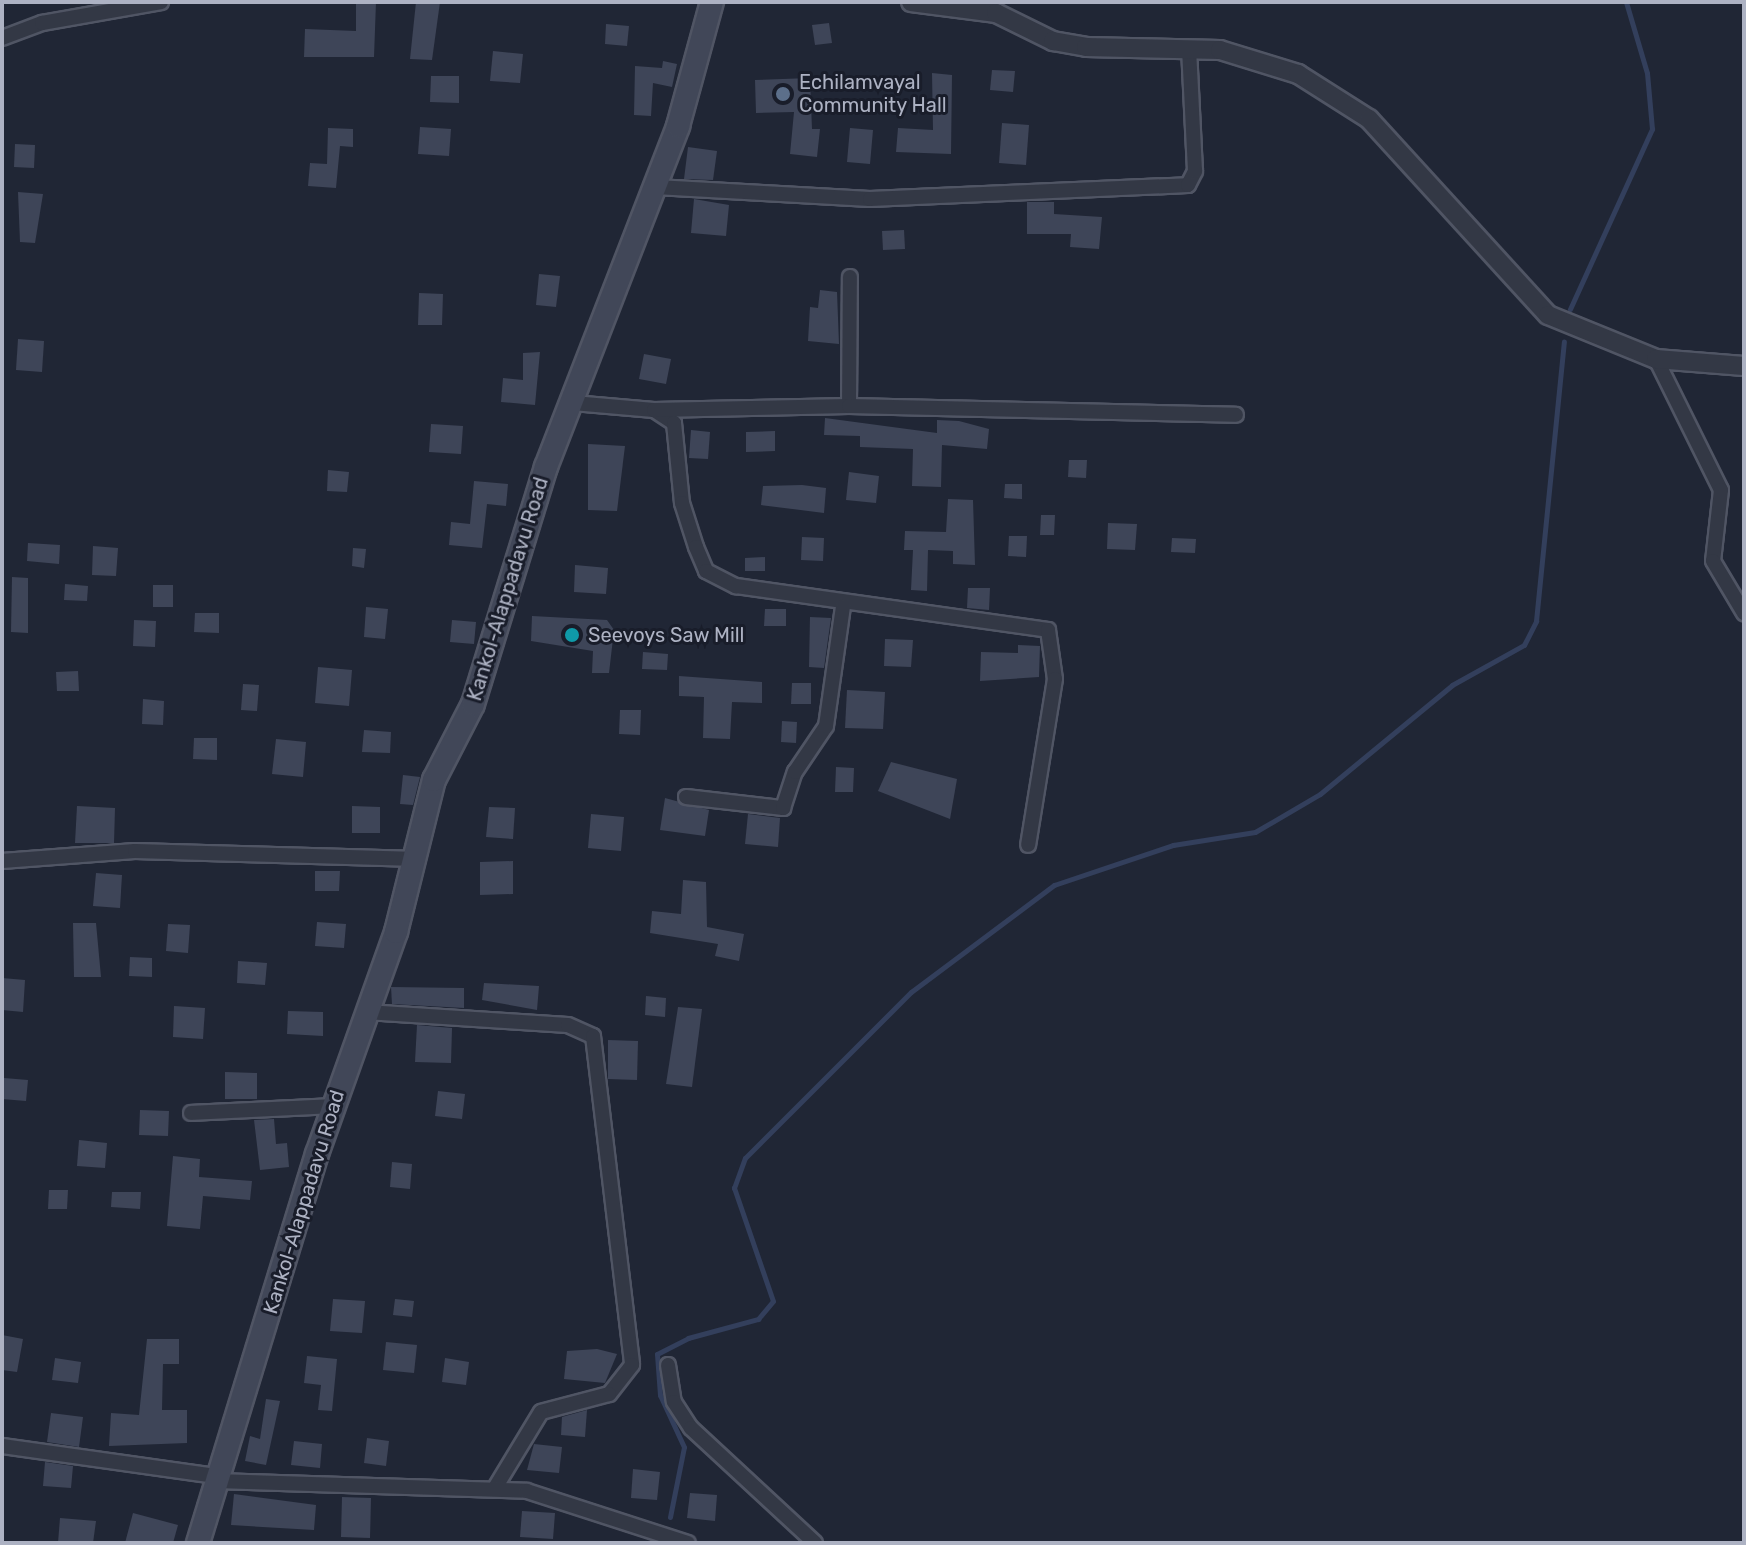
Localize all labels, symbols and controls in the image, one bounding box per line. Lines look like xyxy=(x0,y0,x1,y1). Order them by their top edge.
place label: Echilamvayal Community Hall xyxy=(799,70,947,117)
marker: Echilamvayal Community Hall xyxy=(774,85,792,103)
street label: Kankol-Alappadavu Road xyxy=(462,474,554,704)
place label: Seevoys Saw Mill xyxy=(588,623,745,647)
marker: Seevoys Saw Mill xyxy=(563,626,581,644)
street label: Kankol-Alappadavu Road xyxy=(258,1087,350,1317)

